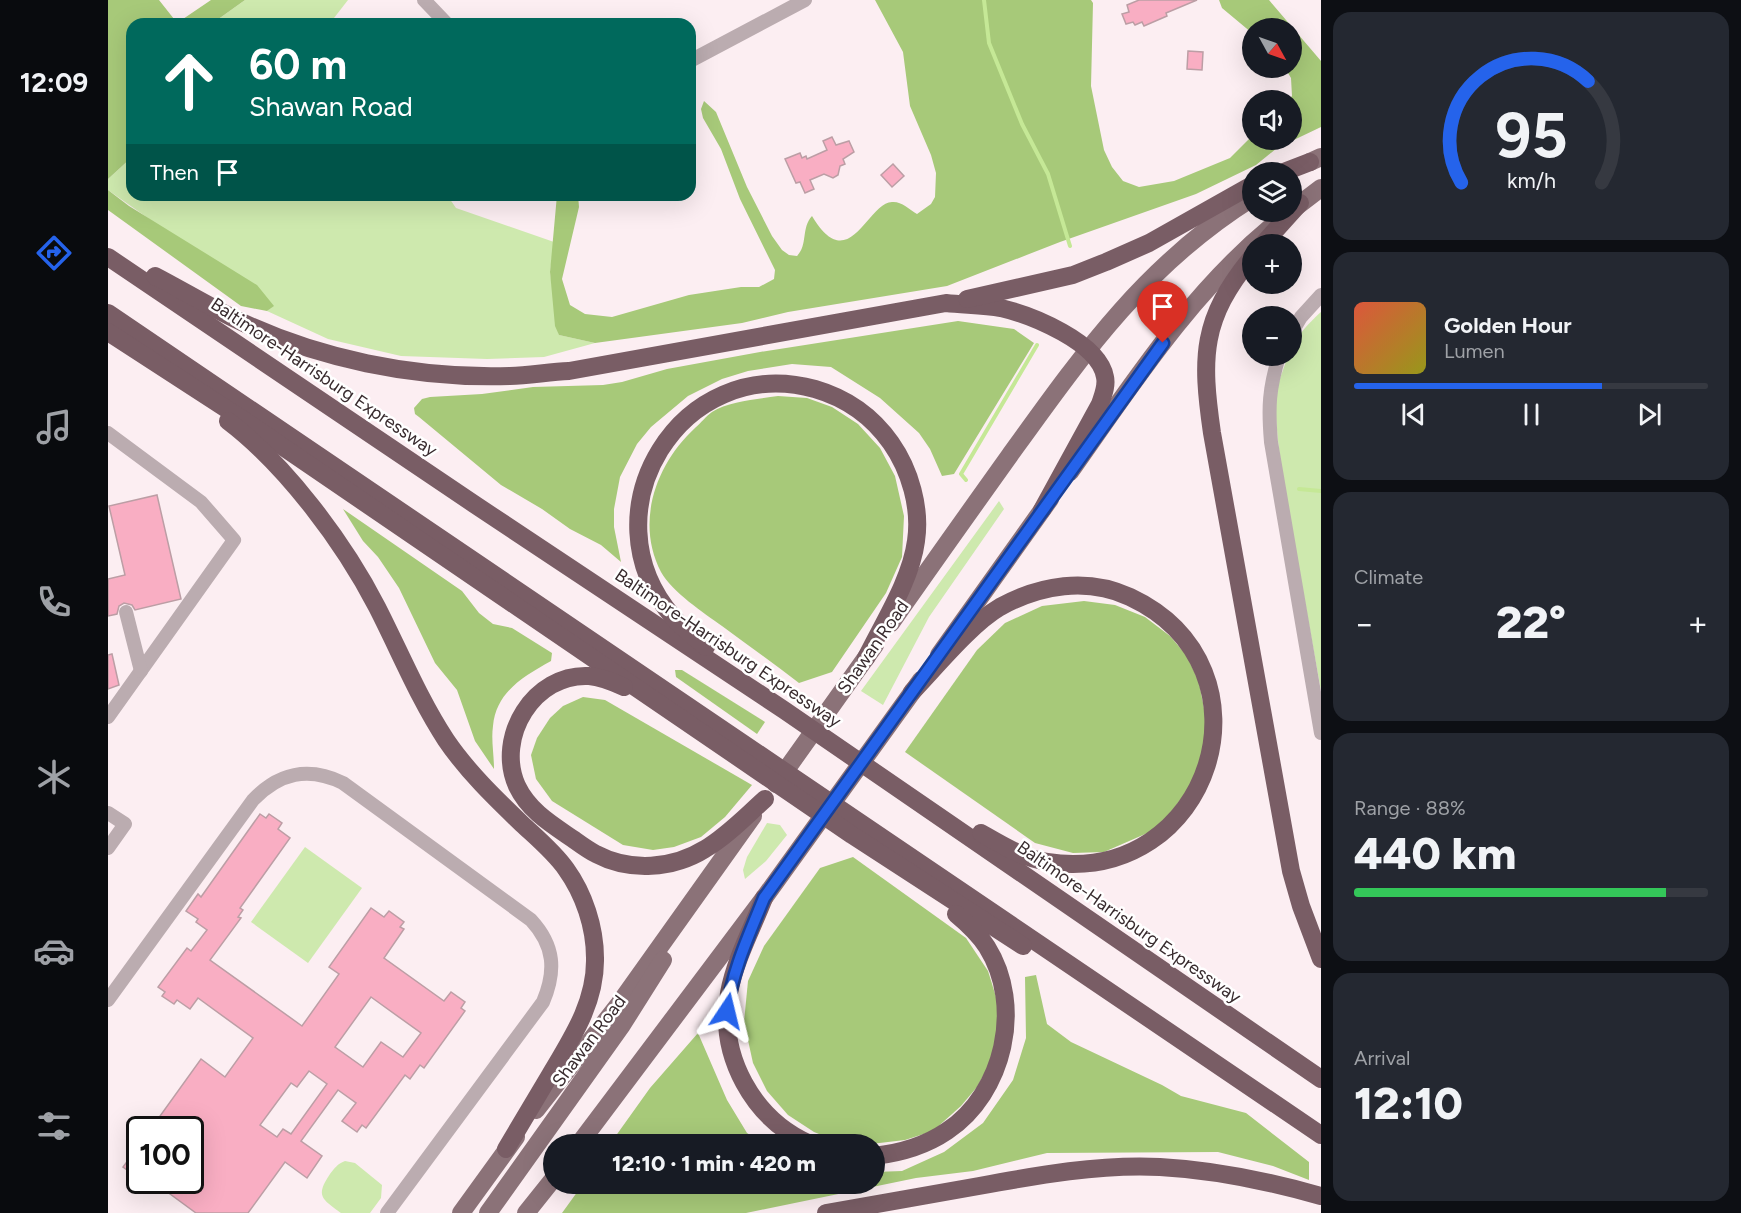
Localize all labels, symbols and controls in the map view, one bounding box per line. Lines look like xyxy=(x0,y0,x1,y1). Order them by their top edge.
north arrow xyxy=(1242,18,1302,78)
map controls xyxy=(1242,18,1302,366)
text: 60 m xyxy=(249,39,347,90)
icon: ahead xyxy=(150,42,228,120)
text: 12:09 xyxy=(20,66,88,99)
text: Shawan Road xyxy=(249,90,413,123)
button: sound xyxy=(1242,90,1302,150)
text: 95 xyxy=(1495,98,1567,173)
icon: arrive xyxy=(211,156,244,189)
text: Then xyxy=(150,159,199,186)
button: layers xyxy=(1242,162,1302,222)
text: km/h xyxy=(1507,168,1555,193)
icon: directions xyxy=(33,232,75,274)
button: + xyxy=(1242,234,1302,294)
pin xyxy=(1137,281,1188,343)
icon: arrive xyxy=(1146,290,1179,323)
street label: Baltimore-Harrisburg Expressway xyxy=(207,293,442,461)
button: − xyxy=(1242,306,1302,366)
text: Golden Hour xyxy=(1444,312,1572,339)
text: Lumen xyxy=(1444,339,1505,363)
icon: previous xyxy=(1397,398,1430,431)
icon: pause xyxy=(1515,398,1548,431)
icon: next xyxy=(1633,398,1666,431)
icon: music xyxy=(33,406,75,448)
street label: Baltimore-Harrisburg Expressway xyxy=(611,564,846,732)
text: Climate xyxy=(1354,565,1423,589)
icon: phone xyxy=(33,581,75,623)
text: 22° xyxy=(1496,595,1566,649)
street label: Shawan Road xyxy=(833,596,913,698)
text: − xyxy=(1354,604,1375,643)
text: + xyxy=(1687,604,1708,643)
icon: climate xyxy=(33,756,75,798)
text: Range · 88% xyxy=(1354,796,1466,820)
text: 440 km xyxy=(1354,826,1516,880)
street label: Baltimore-Harrisburg Expressway xyxy=(1013,836,1246,1008)
icon: car xyxy=(33,930,75,972)
position arrow xyxy=(695,979,759,1043)
street label: Shawan Road xyxy=(547,991,631,1091)
text: Arrival xyxy=(1354,1046,1410,1070)
text: 12:10 xyxy=(1354,1076,1463,1130)
icon: filters xyxy=(33,1105,75,1147)
speed limit sign: 100 xyxy=(126,1116,204,1194)
text: 12:10 · 1 min · 420 m xyxy=(612,1150,816,1177)

